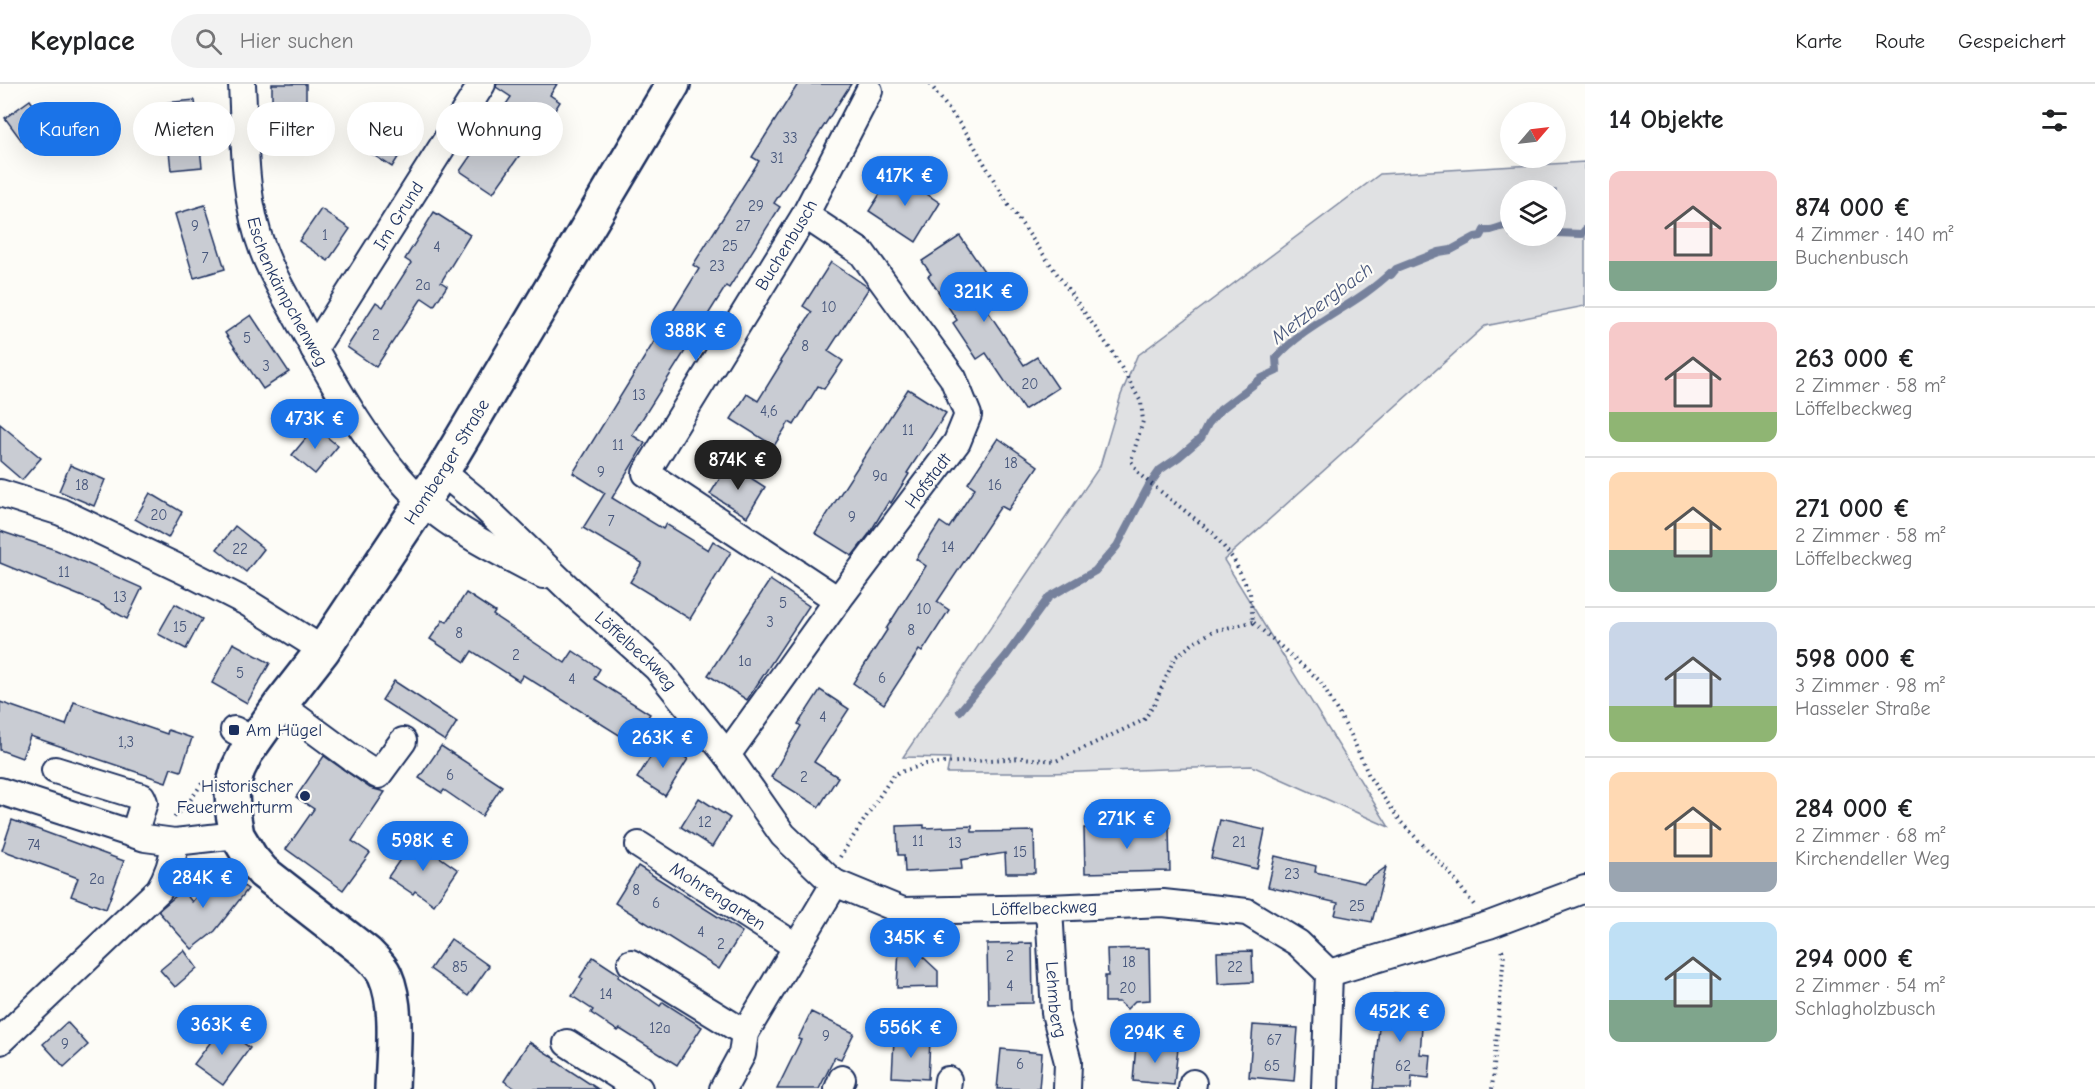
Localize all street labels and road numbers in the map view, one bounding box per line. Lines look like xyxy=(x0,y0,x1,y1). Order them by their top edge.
street label: Im Grund xyxy=(369,178,428,254)
street label: Buchenbusch xyxy=(751,196,822,294)
street label: Eschenkämpchenweg xyxy=(243,215,332,370)
street label: Homberger Straße xyxy=(399,395,494,528)
street label: Hofstadt xyxy=(900,448,956,512)
street label: Löffelbeckweg xyxy=(590,607,681,695)
street label: Mohrengarten xyxy=(666,857,770,935)
street label: Löffelbeckweg xyxy=(991,895,1098,920)
street label: Lehmberg xyxy=(1042,961,1072,1040)

